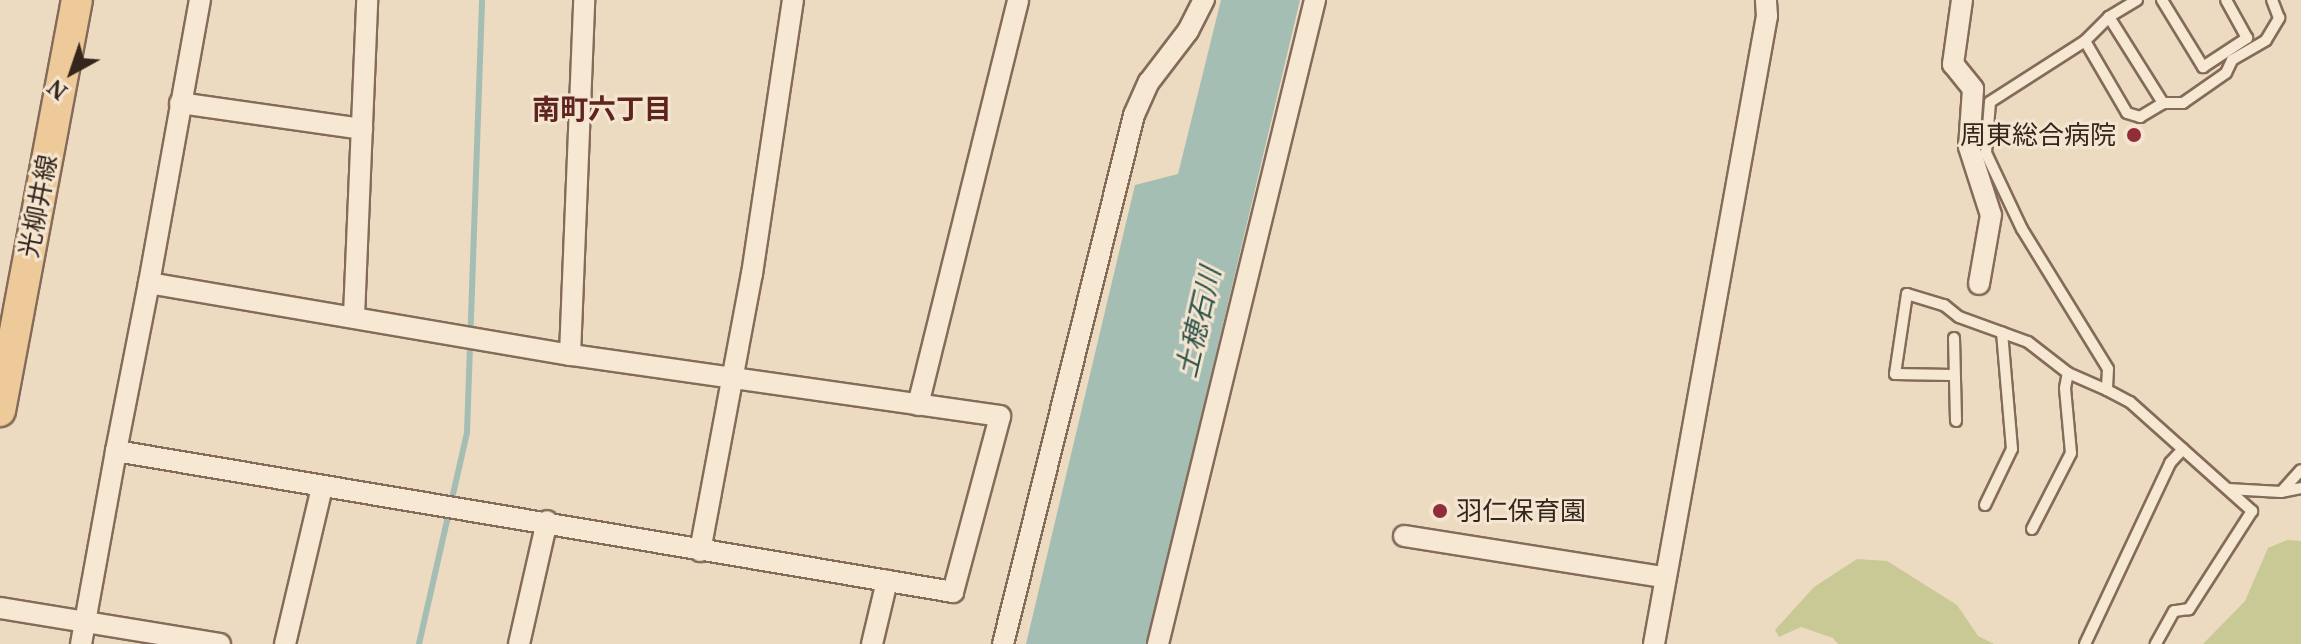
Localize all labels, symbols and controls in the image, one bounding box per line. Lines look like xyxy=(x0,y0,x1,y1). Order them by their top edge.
north arrow xyxy=(32,32,112,112)
text: N xyxy=(40,73,73,107)
district label: 南町六丁目 xyxy=(532,91,672,125)
place label: 周東総合病院 xyxy=(1960,119,2116,151)
marker: 周東総合病院 xyxy=(2123,124,2145,146)
street label: 光柳井線 xyxy=(13,152,63,260)
water label: 土穂石川 xyxy=(1168,264,1226,380)
place label: 羽仁保育園 xyxy=(1456,495,1586,527)
marker: 羽仁保育園 xyxy=(1431,502,1449,520)

